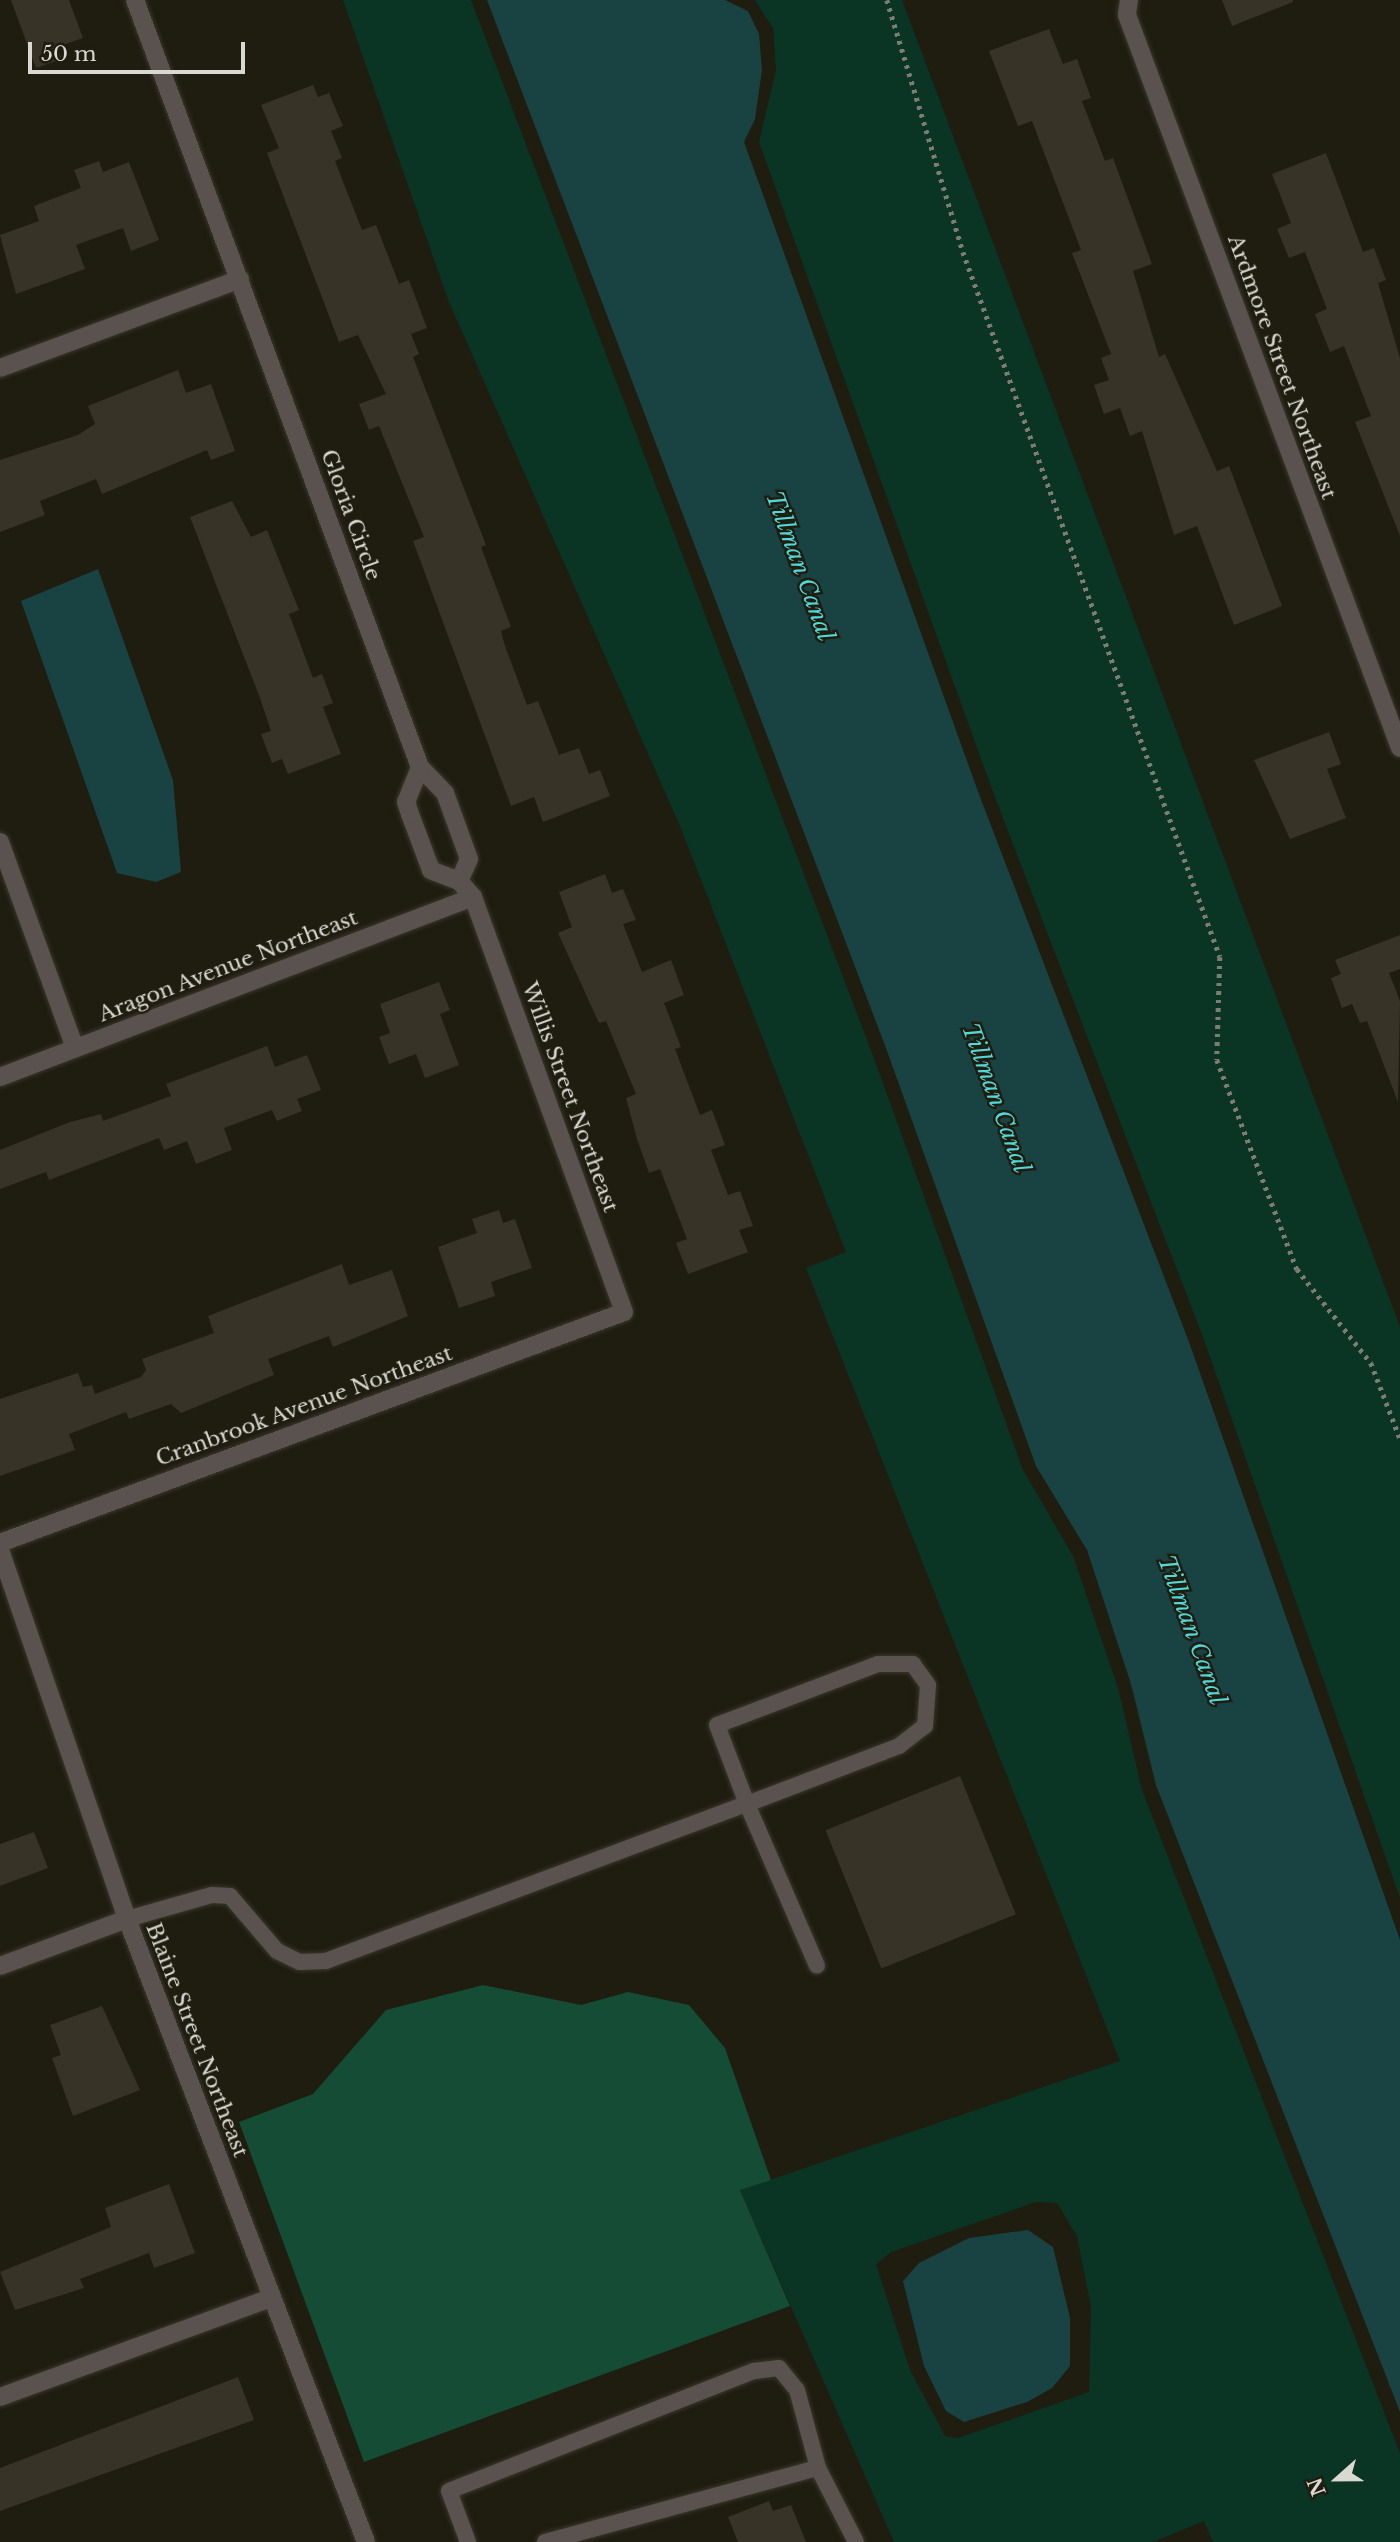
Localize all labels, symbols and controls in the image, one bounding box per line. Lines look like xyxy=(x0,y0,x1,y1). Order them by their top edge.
scale bar xyxy=(32,28,248,72)
text: 50 m xyxy=(41,41,96,67)
street label: Ardmore Street Northeast xyxy=(1222,232,1342,502)
street label: Gloria Circle xyxy=(316,446,386,584)
water label: Tillman Canal xyxy=(760,487,840,645)
street label: Aragon Avenue Northeast xyxy=(95,905,361,1027)
street label: Willis Street Northeast xyxy=(517,979,623,1215)
water label: Tillman Canal xyxy=(956,1019,1036,1177)
street label: Cranbrook Avenue Northeast xyxy=(152,1340,456,1472)
water label: Tillman Canal xyxy=(1152,1551,1232,1709)
street label: Blaine Street Northeast xyxy=(141,1919,253,2161)
north arrow xyxy=(1302,2444,1372,2514)
text: N xyxy=(1303,2474,1331,2499)

